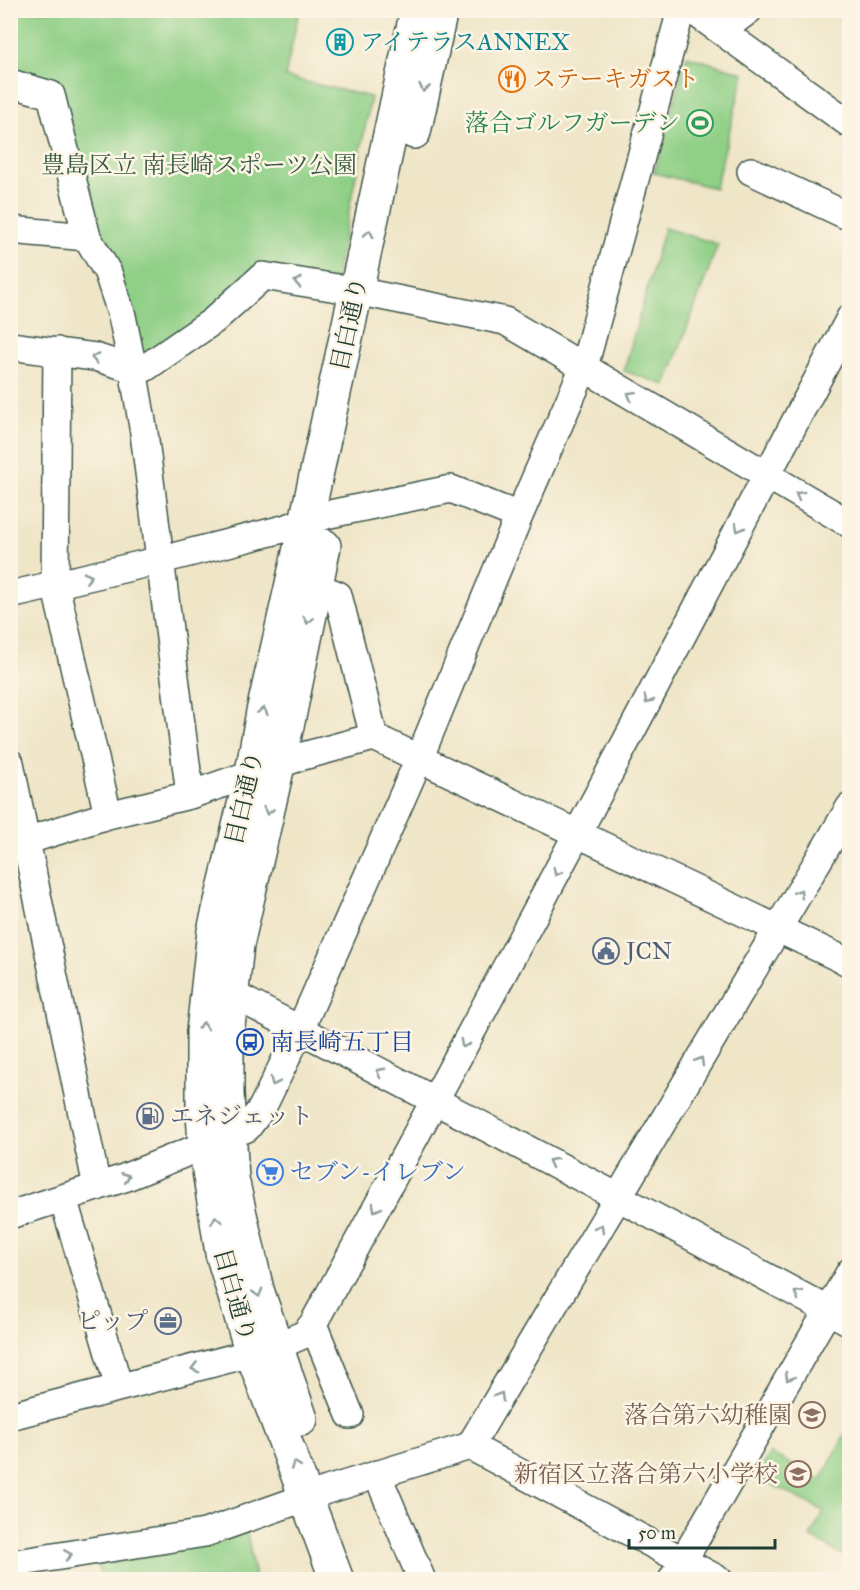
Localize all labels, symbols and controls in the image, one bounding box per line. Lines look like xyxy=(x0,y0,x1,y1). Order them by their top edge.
building icon: アイテラスANNEX xyxy=(325,27,355,57)
place label: アイテラスANNEX xyxy=(360,27,570,57)
restaurant icon: ステーキガスト xyxy=(497,64,527,94)
place label: ステーキガスト xyxy=(532,64,700,94)
one-way arrow xyxy=(418,83,431,93)
place label: 落合ゴルフガーデン xyxy=(465,108,680,138)
sports icon: 落合ゴルフガーデン xyxy=(685,108,715,138)
park label: 豊島区立 南長崎スポーツ公園 xyxy=(41,150,357,180)
one-way arrow xyxy=(361,230,374,240)
street label: 目白通り xyxy=(324,274,374,374)
one-way arrow xyxy=(294,276,304,289)
one-way arrow xyxy=(90,352,100,365)
one-way arrow xyxy=(627,391,637,403)
one-way arrow xyxy=(795,491,805,502)
one-way arrow xyxy=(735,521,746,532)
one-way arrow xyxy=(83,571,93,584)
one-way arrow xyxy=(302,615,315,625)
one-way arrow xyxy=(644,694,655,704)
one-way arrow xyxy=(256,707,269,717)
street label: 目白通り xyxy=(219,748,269,848)
one-way arrow xyxy=(262,806,275,816)
one-way arrow xyxy=(553,866,564,877)
one-way arrow xyxy=(792,889,804,899)
public building icon: JCN xyxy=(591,936,621,966)
place label: JCN xyxy=(623,936,672,966)
one-way arrow xyxy=(197,1022,210,1031)
bus stop icon: 南長崎五丁目 xyxy=(235,1027,265,1057)
place label: 南長崎五丁目 xyxy=(270,1027,414,1057)
one-way arrow xyxy=(460,1038,471,1048)
one-way arrow xyxy=(693,1057,705,1067)
one-way arrow xyxy=(375,1068,386,1079)
one-way arrow xyxy=(270,1076,282,1087)
fuel station icon: エネジェット xyxy=(135,1101,165,1131)
place label: エネジェット xyxy=(170,1101,314,1131)
supermarket icon: セブン-イレブン xyxy=(255,1157,285,1187)
place label: セブン-イレブン xyxy=(290,1157,466,1187)
one-way arrow xyxy=(548,1158,559,1169)
one-way arrow xyxy=(120,1172,131,1185)
one-way arrow xyxy=(372,1201,383,1212)
one-way arrow xyxy=(210,1216,223,1226)
one-way arrow xyxy=(592,1224,604,1234)
street label: 目白通り xyxy=(207,1245,263,1345)
one-way arrow xyxy=(251,1287,263,1298)
one-way arrow xyxy=(794,1290,804,1301)
place label: ピップ xyxy=(77,1306,148,1336)
office icon: ピップ xyxy=(153,1306,183,1336)
one-way arrow xyxy=(190,1360,200,1373)
one-way arrow xyxy=(785,1371,796,1381)
one-way arrow xyxy=(493,1392,505,1402)
place label: 落合第六幼稚園 xyxy=(624,1400,792,1430)
school or university icon: 落合第六幼稚園 xyxy=(797,1400,827,1430)
place label: 新宿区立落合第六小学校 xyxy=(514,1459,778,1489)
school or university icon: 新宿区立落合第六小学校 xyxy=(783,1459,813,1489)
one-way arrow xyxy=(290,1461,302,1472)
scale bar xyxy=(629,1512,774,1550)
text: 50 m xyxy=(638,1522,676,1544)
one-way arrow xyxy=(64,1549,73,1561)

